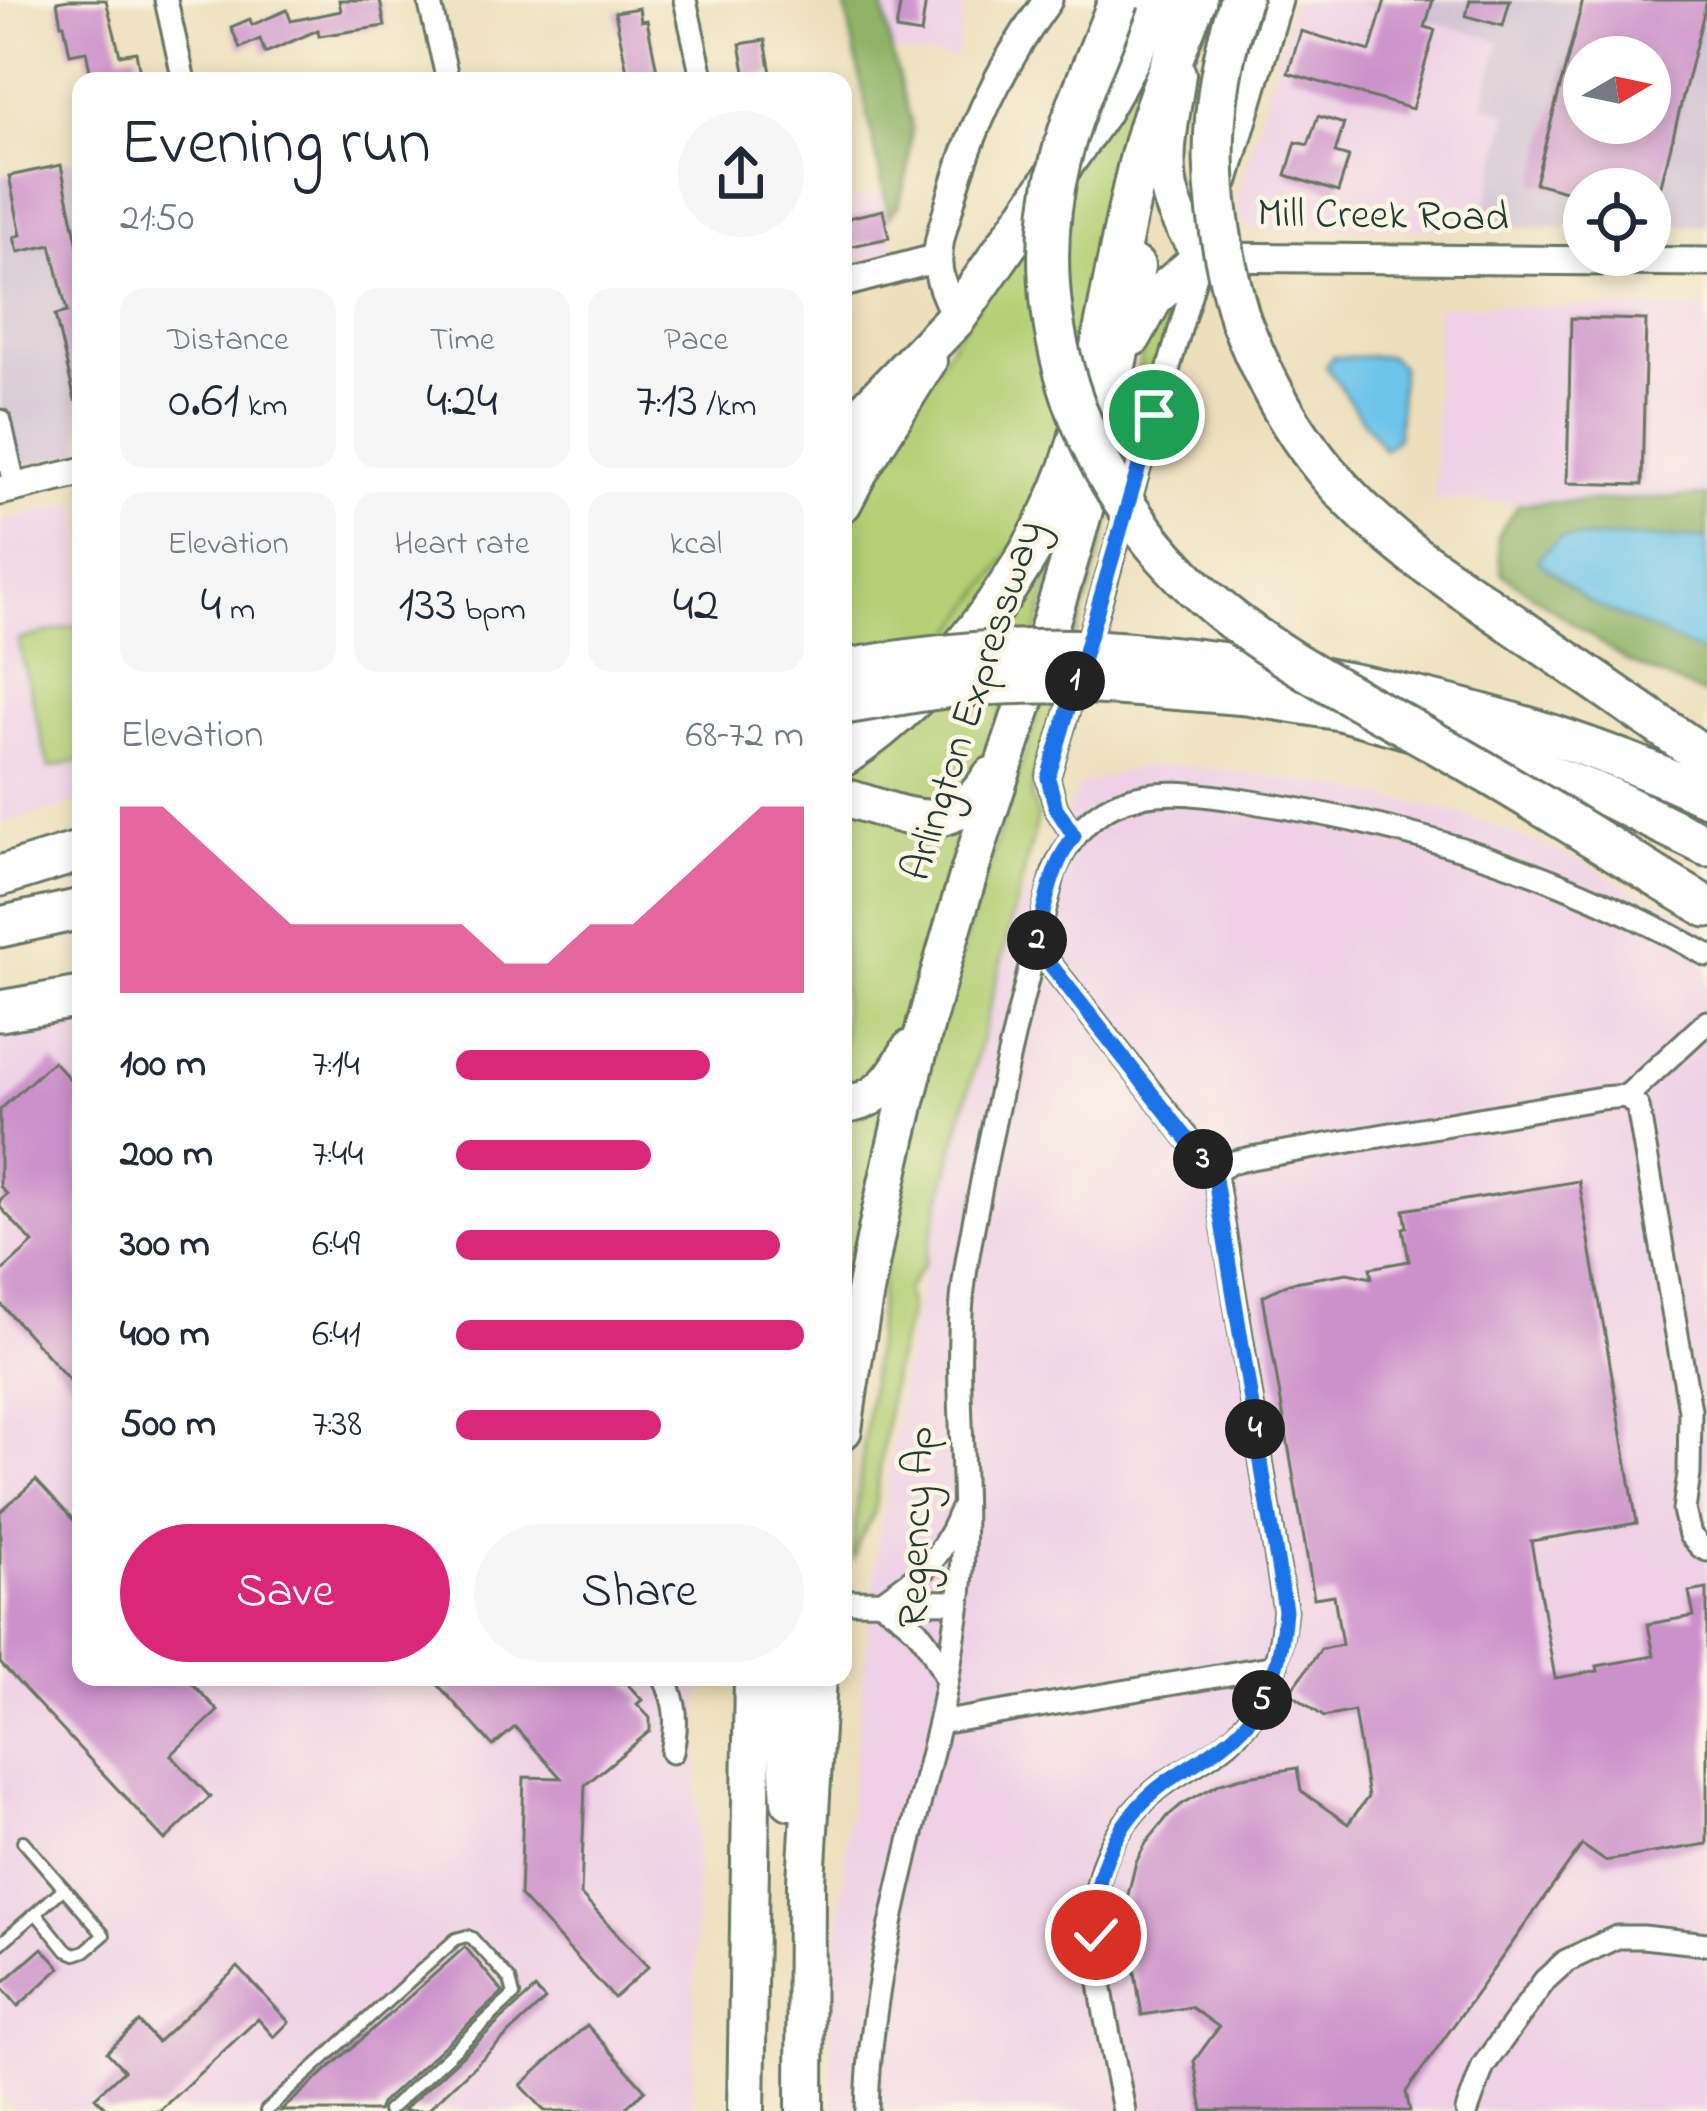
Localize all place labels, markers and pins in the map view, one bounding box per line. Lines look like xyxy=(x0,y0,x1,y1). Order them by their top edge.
pin xyxy=(1103,364,1205,466)
pin: 1 xyxy=(1045,651,1105,711)
pin: 2 xyxy=(1007,910,1067,970)
pin: 3 xyxy=(1173,1129,1233,1189)
pin: 4 xyxy=(1225,1399,1285,1459)
pin: 5 xyxy=(1232,1670,1292,1730)
pin xyxy=(1045,1884,1147,1986)

